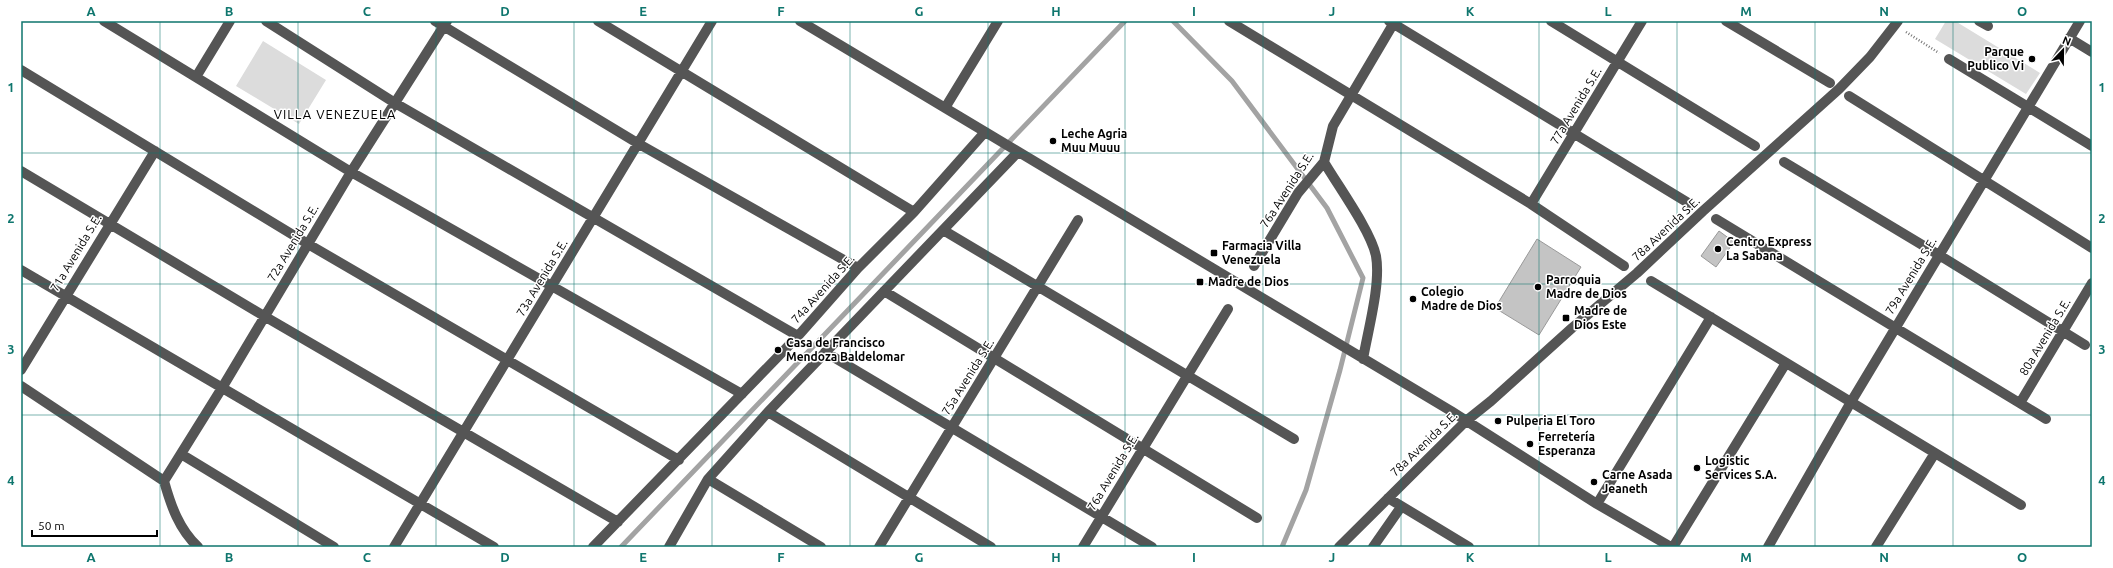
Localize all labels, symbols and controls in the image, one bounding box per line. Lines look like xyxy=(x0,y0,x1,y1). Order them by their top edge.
text: A xyxy=(86,4,96,18)
text: B xyxy=(225,4,234,18)
text: C xyxy=(363,4,372,18)
text: D xyxy=(500,4,510,18)
text: E xyxy=(639,4,647,18)
text: F xyxy=(777,4,785,18)
text: G xyxy=(915,4,924,18)
text: H xyxy=(1051,4,1061,18)
text: I xyxy=(1192,4,1196,18)
text: J xyxy=(1329,4,1335,18)
text: K xyxy=(1466,4,1475,18)
text: L xyxy=(1604,4,1612,18)
text: M xyxy=(1740,4,1752,18)
text: N xyxy=(1879,4,1889,18)
text: O xyxy=(2017,4,2027,18)
north arrow xyxy=(2043,30,2083,70)
text: N xyxy=(2061,34,2073,48)
place label: Parque Publico Vi xyxy=(1967,45,2024,72)
marker: Parque Publico Vi xyxy=(2027,54,2037,64)
street label: 77a Avenida S.E. xyxy=(1547,65,1604,147)
text: 1 xyxy=(7,80,15,94)
text: 1 xyxy=(2098,80,2106,94)
district label: VILLA VENEZUELA xyxy=(274,107,396,121)
place label: Leche Agria Muu Muuu xyxy=(1061,127,1127,154)
marker: Leche Agria Muu Muuu xyxy=(1048,136,1058,146)
street label: 76a Avenida S.E. xyxy=(1257,149,1316,230)
street label: 78a Avenida S.E. xyxy=(1629,194,1702,263)
street label: 72a Avenida S.E. xyxy=(264,202,321,284)
text: 2 xyxy=(7,211,15,225)
text: 2 xyxy=(2098,211,2106,225)
street label: 71a Avenida S.E. xyxy=(47,212,104,294)
place label: Centro Express La Sabana xyxy=(1726,235,1812,262)
street label: 79a Avenida S.E. xyxy=(1882,235,1939,317)
street label: 73a Avenida S.E. xyxy=(513,237,570,319)
place label: Farmacia Villa Venezuela xyxy=(1222,239,1301,266)
marker: Centro Express La Sabana xyxy=(1713,244,1723,254)
marker: Farmacia Villa Venezuela xyxy=(1209,248,1219,258)
street label: 74a Avenida S.E. xyxy=(789,252,857,326)
place label: Parroquia Madre de Dios xyxy=(1546,273,1627,300)
place label: Madre de Dios xyxy=(1208,275,1289,288)
marker: Madre de Dios xyxy=(1195,277,1205,287)
marker: Parroquia Madre de Dios xyxy=(1533,282,1543,292)
place label: Colegio Madre de Dios xyxy=(1421,285,1502,312)
marker: Colegio Madre de Dios xyxy=(1408,294,1418,304)
street label: 80a Avenida S.E. xyxy=(2016,296,2073,378)
place label: Madre de Dios Este xyxy=(1574,304,1627,331)
marker: Madre de Dios Este xyxy=(1561,313,1571,323)
place label: Casa de Francisco Mendoza Baldelomar xyxy=(786,336,905,363)
street label: 75a Avenida S.E. xyxy=(939,336,996,417)
text: 3 xyxy=(7,342,15,356)
text: 3 xyxy=(2098,342,2106,356)
marker: Casa de Francisco Mendoza Baldelomar xyxy=(773,345,783,355)
street label: 78a Avenida S.E. xyxy=(1388,409,1460,479)
place label: Pulperia El Toro xyxy=(1506,414,1595,427)
marker: Pulperia El Toro xyxy=(1493,416,1503,426)
place label: Ferretería Esperanza xyxy=(1538,430,1596,457)
street label: 76a Avenida S.E. xyxy=(1084,431,1141,513)
marker: Ferretería Esperanza xyxy=(1525,439,1535,449)
place label: Logistic Services S.A. xyxy=(1705,454,1777,481)
marker: Logistic Services S.A. xyxy=(1692,463,1702,473)
place label: Carne Asada Jeaneth xyxy=(1602,468,1672,495)
text: 4 xyxy=(7,473,15,487)
text: 4 xyxy=(2098,473,2106,487)
marker: Carne Asada Jeaneth xyxy=(1589,477,1599,487)
scale bar xyxy=(32,512,157,538)
text: 50 m xyxy=(38,519,65,532)
text: A xyxy=(86,550,96,564)
text: B xyxy=(225,550,234,564)
text: C xyxy=(363,550,372,564)
text: D xyxy=(500,550,510,564)
text: E xyxy=(639,550,647,564)
text: F xyxy=(777,550,785,564)
text: G xyxy=(915,550,924,564)
text: H xyxy=(1051,550,1061,564)
text: I xyxy=(1192,550,1196,564)
text: J xyxy=(1329,550,1335,564)
text: K xyxy=(1466,550,1475,564)
text: L xyxy=(1604,550,1612,564)
text: M xyxy=(1740,550,1752,564)
text: N xyxy=(1879,550,1889,564)
text: O xyxy=(2017,550,2027,564)

